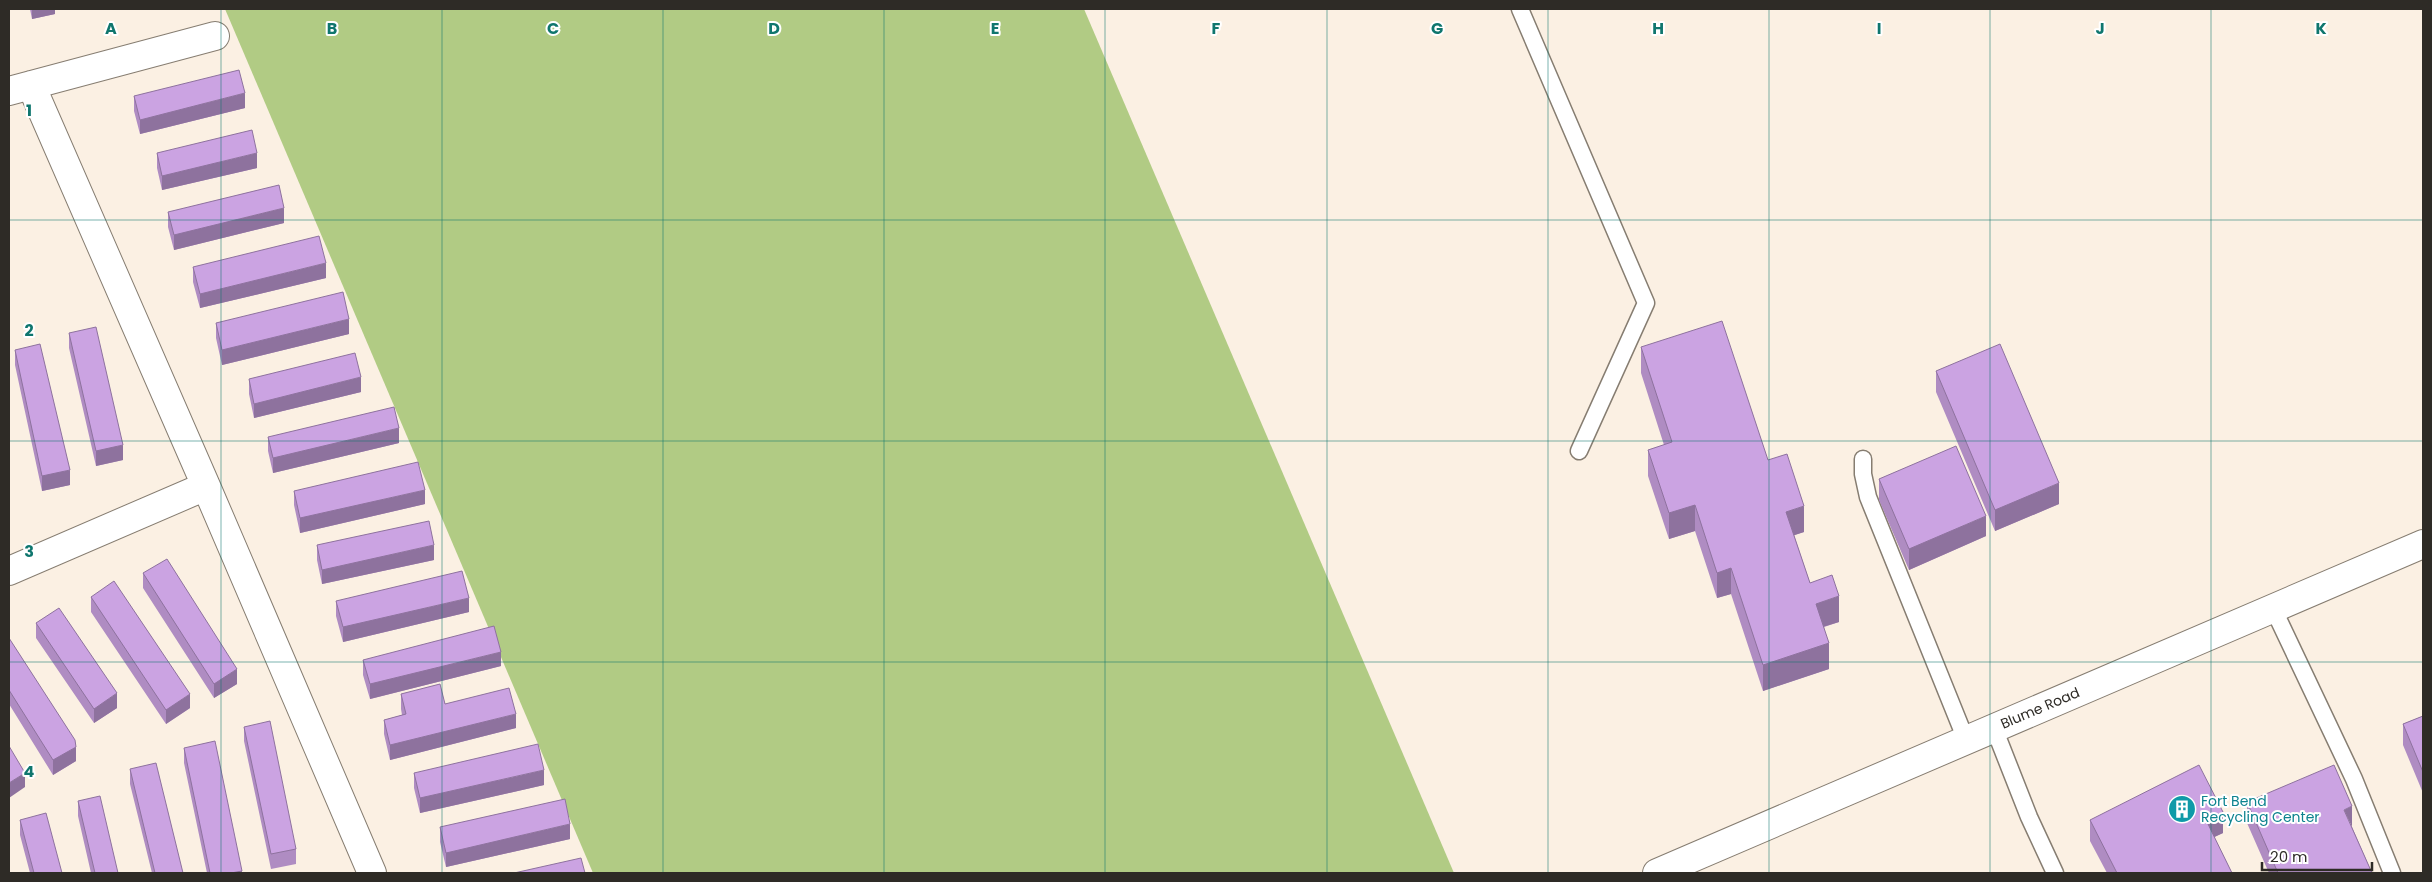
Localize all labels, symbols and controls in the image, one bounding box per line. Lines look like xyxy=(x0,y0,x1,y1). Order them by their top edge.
text: A xyxy=(105,17,117,40)
text: B xyxy=(327,17,337,40)
text: C xyxy=(547,17,559,40)
text: D xyxy=(768,17,780,40)
text: E xyxy=(991,17,999,40)
text: F xyxy=(1212,17,1221,40)
text: G xyxy=(1431,17,1443,40)
text: H xyxy=(1652,17,1664,40)
text: I xyxy=(1877,17,1881,40)
text: J xyxy=(2095,17,2105,40)
text: K xyxy=(2315,17,2327,40)
text: 1 xyxy=(26,99,32,122)
text: 2 xyxy=(24,319,34,342)
text: 3 xyxy=(24,540,34,563)
street label: Blume Road xyxy=(1997,682,2083,734)
text: 4 xyxy=(24,760,35,783)
place label: Fort Bend Recycling Center xyxy=(2201,791,2320,827)
building icon: Fort Bend Recycling Center xyxy=(2167,794,2197,824)
scale bar xyxy=(2262,840,2372,872)
text: 20 m xyxy=(2270,846,2308,867)

